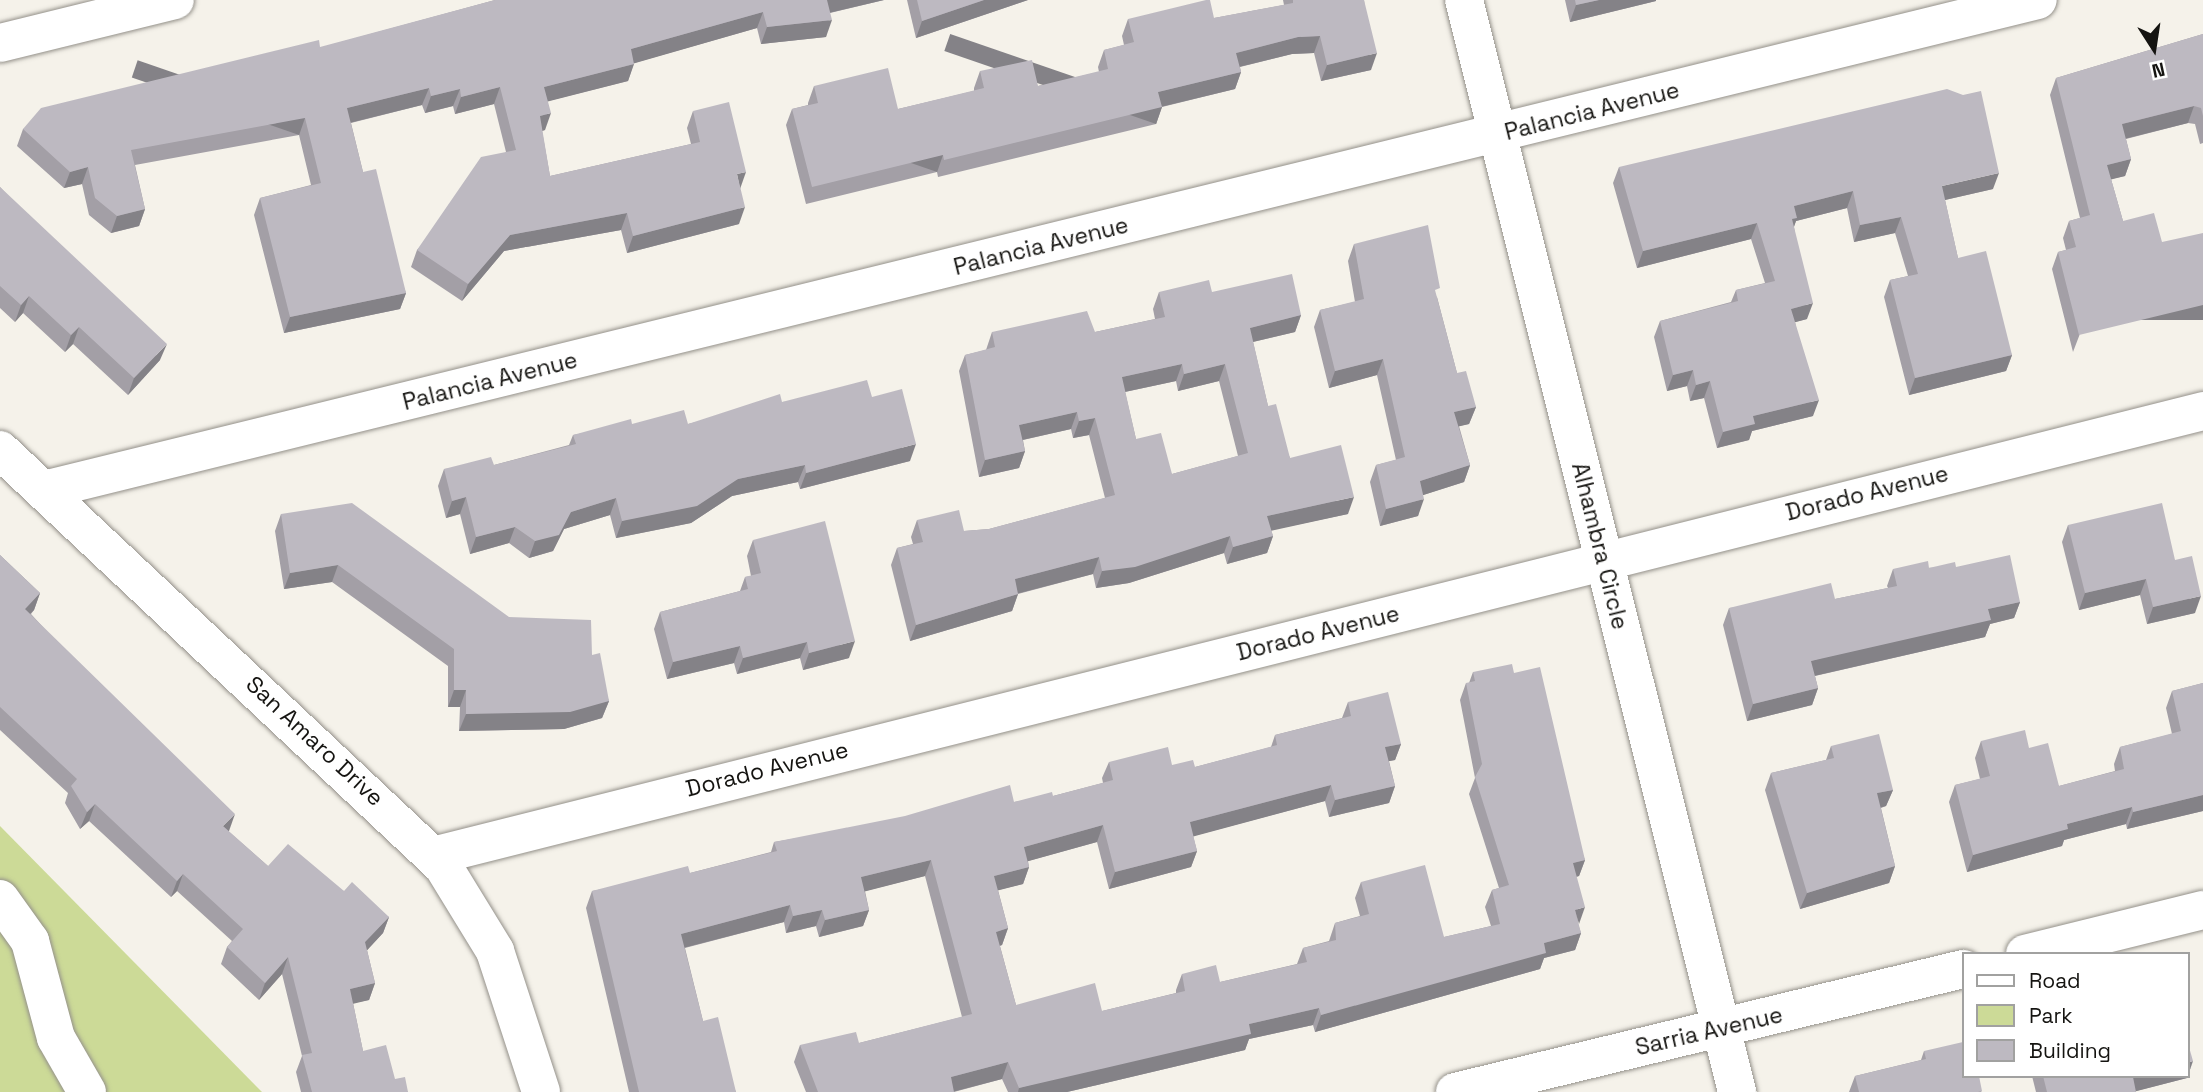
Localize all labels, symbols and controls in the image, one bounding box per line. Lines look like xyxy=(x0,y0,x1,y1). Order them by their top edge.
north arrow xyxy=(2119,14,2189,84)
text: N xyxy=(2150,56,2167,84)
street label: Palancia Avenue xyxy=(1502,76,1682,146)
street label: Palancia Avenue xyxy=(951,211,1131,281)
street label: Palancia Avenue xyxy=(400,346,580,416)
street label: Dorado Avenue xyxy=(1783,459,1951,527)
street label: Alhambra Circle xyxy=(1566,460,1634,632)
street label: Dorado Avenue xyxy=(1234,599,1402,667)
street label: San Amaro Drive xyxy=(240,670,390,812)
street label: Dorado Avenue xyxy=(683,735,851,803)
legend xyxy=(1962,952,2189,1078)
text: Road xyxy=(2029,967,2081,994)
street label: Sarria Avenue xyxy=(1632,1001,1786,1061)
text: Park xyxy=(2029,1002,2073,1029)
text: Building xyxy=(2029,1037,2111,1064)

